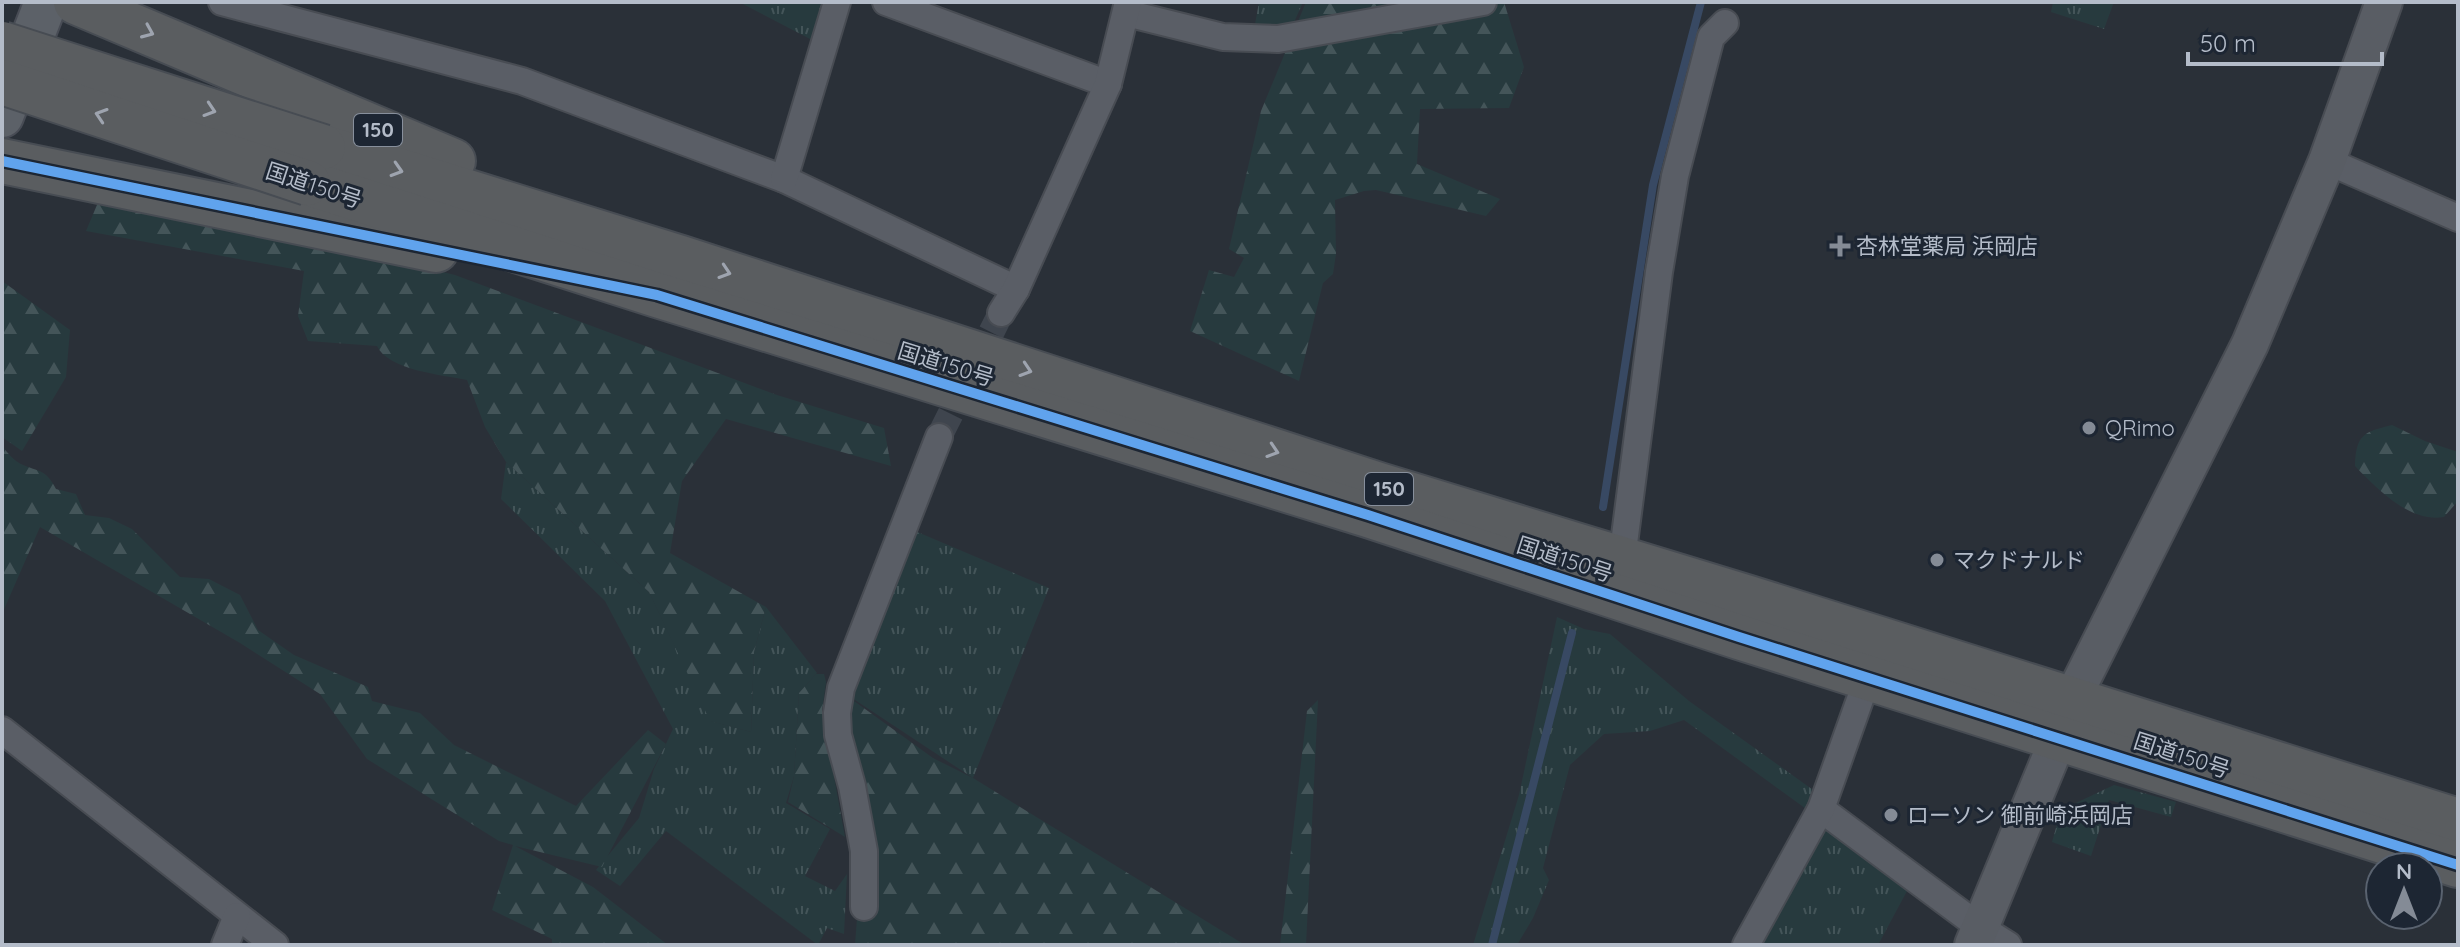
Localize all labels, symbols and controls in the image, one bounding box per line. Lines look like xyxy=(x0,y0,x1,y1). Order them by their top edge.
scale bar xyxy=(2188,16,2382,66)
one-way arrow xyxy=(140,23,154,39)
text: 50 m xyxy=(2200,28,2256,58)
one-way arrow xyxy=(202,101,216,117)
one-way arrow xyxy=(95,108,109,124)
road number: 150 xyxy=(354,114,402,146)
street label: 国道150号 xyxy=(262,156,366,214)
one-way arrow xyxy=(390,161,403,177)
place label: 杏林堂薬局 浜岡店 xyxy=(1856,232,2038,260)
marker: 杏林堂薬局 浜岡店 xyxy=(1831,237,1849,255)
one-way arrow xyxy=(718,263,732,279)
street label: 国道150号 xyxy=(894,336,998,392)
one-way arrow xyxy=(1018,361,1032,377)
place label: QRimo xyxy=(2105,414,2175,442)
marker: QRimo xyxy=(2080,419,2098,437)
one-way arrow xyxy=(1266,442,1279,458)
road number: 150 xyxy=(1365,473,1413,505)
street label: 国道150号 xyxy=(1513,530,1617,588)
place label: マクドナルド xyxy=(1953,546,2085,574)
marker: マクドナルド xyxy=(1928,551,1946,569)
street label: 国道150号 xyxy=(2130,726,2234,784)
place label: ローソン 御前崎浜岡店 xyxy=(1907,801,2133,829)
marker: ローソン 御前崎浜岡店 xyxy=(1882,806,1900,824)
north arrow xyxy=(2364,851,2444,931)
text: N xyxy=(2396,857,2412,885)

